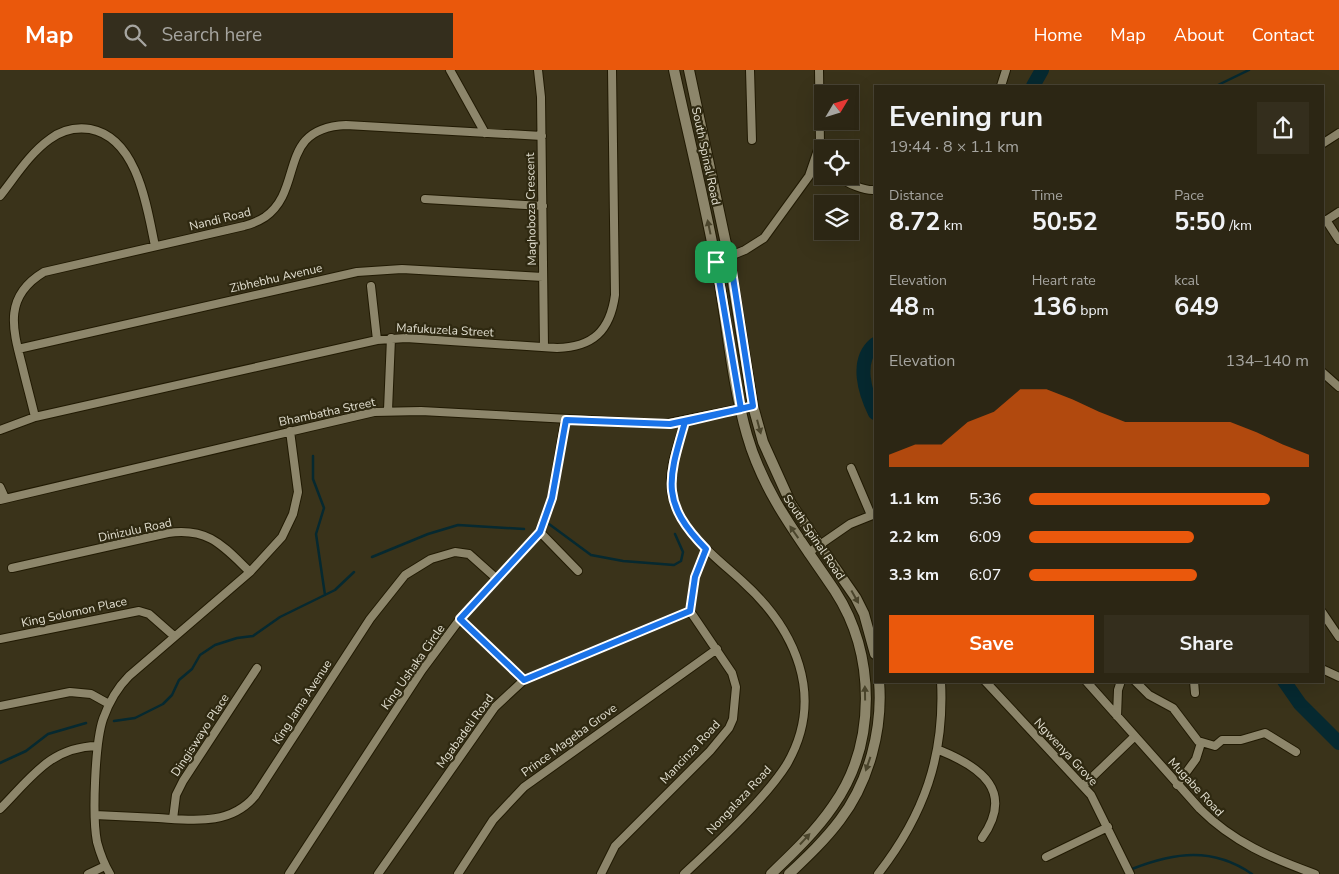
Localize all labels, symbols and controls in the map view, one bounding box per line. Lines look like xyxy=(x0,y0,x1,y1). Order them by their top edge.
search box xyxy=(103,13,453,58)
text: Map xyxy=(25,19,73,51)
icon: search xyxy=(121,21,149,49)
text: Search here xyxy=(161,22,262,48)
text: Home xyxy=(1034,23,1082,47)
text: Map xyxy=(1110,23,1146,47)
text: About xyxy=(1174,23,1224,47)
text: Contact xyxy=(1252,23,1314,47)
north arrow xyxy=(814,85,859,130)
map controls xyxy=(814,85,859,240)
text: Evening run xyxy=(889,98,1043,136)
button: share xyxy=(1257,102,1309,154)
street label: South Spinal Road xyxy=(688,106,724,206)
text: 19:44 · 8 × 1.1 km xyxy=(889,136,1019,158)
button: locate xyxy=(814,140,859,185)
street label: Maqhoboza Crescent xyxy=(522,152,540,266)
text: Distance xyxy=(889,186,943,205)
text: Time xyxy=(1032,186,1063,205)
text: Pace xyxy=(1174,186,1204,205)
button: layers xyxy=(814,195,859,240)
street label: Nandi Road xyxy=(188,204,252,234)
text: 8.72 xyxy=(889,205,940,239)
text: 50:52 xyxy=(1032,205,1098,239)
text: 5:50 xyxy=(1174,205,1226,239)
text: km xyxy=(940,216,963,235)
text: /km xyxy=(1226,216,1252,235)
one-way arrow xyxy=(704,219,712,235)
pin xyxy=(695,241,737,283)
icon: arrive xyxy=(702,248,730,276)
street label: Zibhebhu Avenue xyxy=(228,260,324,296)
text: Elevation xyxy=(889,271,947,290)
text: Heart rate xyxy=(1032,271,1096,290)
text: kcal xyxy=(1174,271,1199,290)
text: 48 xyxy=(889,290,919,324)
text: 136 xyxy=(1032,290,1077,324)
text: 649 xyxy=(1174,290,1219,324)
text: m xyxy=(919,301,935,320)
text: bpm xyxy=(1077,301,1109,320)
street label: Mafukuzela Street xyxy=(396,319,495,341)
text: Elevation xyxy=(889,350,955,372)
text: 134–140 m xyxy=(1226,350,1309,372)
street label: Bhambatha Street xyxy=(277,394,377,430)
one-way arrow xyxy=(755,419,763,434)
text: 1.1 km xyxy=(889,488,939,510)
text: 5:36 xyxy=(969,488,1001,510)
street label: South Spinal Road xyxy=(779,491,849,583)
street label: Dinizulu Road xyxy=(97,514,173,546)
one-way arrow xyxy=(789,526,799,539)
text: 2.2 km xyxy=(889,526,939,548)
text: 6:09 xyxy=(969,526,1001,548)
text: 3.3 km xyxy=(889,564,939,586)
text: 6:07 xyxy=(969,564,1001,586)
one-way arrow xyxy=(851,591,860,604)
street label: King Solomon Place xyxy=(20,593,128,631)
button: Save xyxy=(889,615,1094,673)
button: Share xyxy=(1104,615,1309,673)
street label: King Ushaka Circle xyxy=(378,621,448,713)
street label: King Jama Avenue xyxy=(269,657,335,747)
one-way arrow xyxy=(861,685,869,701)
street label: Dingiswayo Place xyxy=(167,691,233,779)
street label: Mgabadeli Road xyxy=(433,691,497,771)
street label: Prince Mageba Grove xyxy=(518,700,620,780)
street label: Ngwenya Grove xyxy=(1031,715,1101,789)
street label: Mancinza Road xyxy=(656,717,724,787)
street label: Mugabe Road xyxy=(1165,754,1227,820)
one-way arrow xyxy=(864,756,872,771)
street label: Nongalaza Road xyxy=(703,762,775,838)
one-way arrow xyxy=(799,833,811,845)

